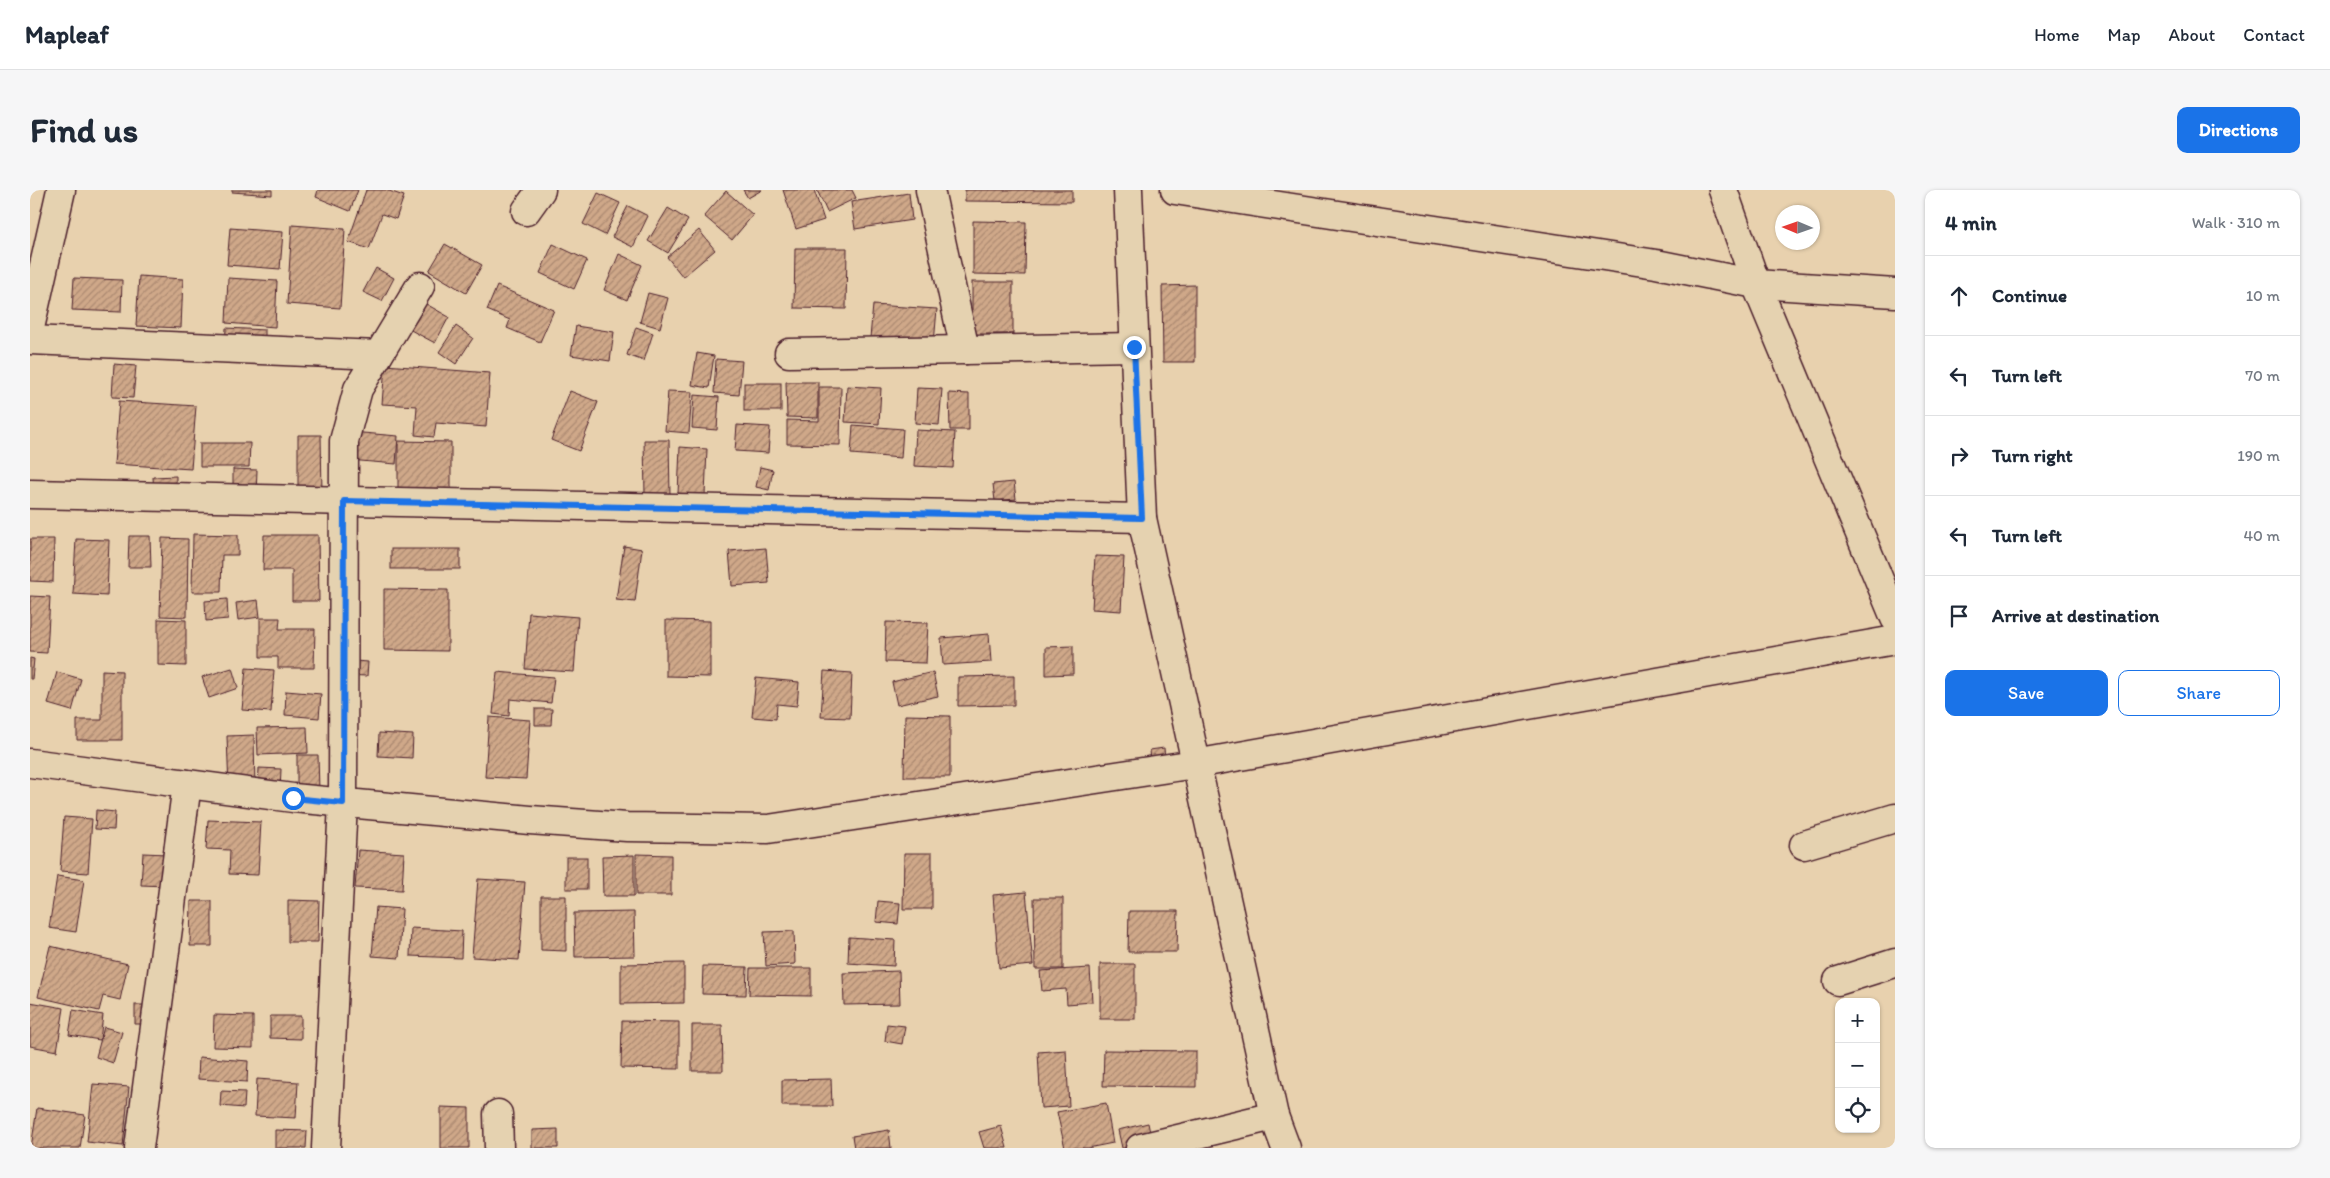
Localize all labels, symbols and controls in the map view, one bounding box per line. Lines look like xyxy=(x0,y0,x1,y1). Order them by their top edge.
text: Mapleaf xyxy=(25,20,109,49)
text: Home xyxy=(2034,24,2080,46)
text: Map xyxy=(2108,24,2141,46)
text: About xyxy=(2169,24,2215,46)
text: Contact xyxy=(2243,24,2305,46)
button: Directions xyxy=(2177,107,2300,153)
text: Find us xyxy=(30,109,138,151)
north arrow xyxy=(1775,205,1820,250)
text: 4 min xyxy=(1945,210,1997,235)
text: Walk · 310 m xyxy=(2192,213,2280,232)
icon: ahead xyxy=(1945,282,1973,310)
text: Continue xyxy=(1992,284,2067,307)
text: 10 m xyxy=(2246,286,2280,305)
route end xyxy=(1123,336,1146,359)
icon: left xyxy=(1945,362,1973,390)
text: Turn left xyxy=(1992,364,2062,387)
text: 70 m xyxy=(2245,366,2280,385)
icon: right xyxy=(1945,442,1973,470)
text: Turn right xyxy=(1992,444,2073,467)
text: 190 m xyxy=(2237,446,2280,465)
icon: left xyxy=(1945,522,1973,550)
text: Turn left xyxy=(1992,524,2062,547)
text: 40 m xyxy=(2243,526,2280,545)
icon: arrive xyxy=(1945,602,1973,630)
text: Arrive at destination xyxy=(1992,604,2159,627)
button: Save xyxy=(1945,670,2108,716)
button: Share xyxy=(2118,670,2280,716)
route start xyxy=(282,787,305,810)
map controls xyxy=(1835,998,1880,1133)
button: + xyxy=(1835,998,1880,1043)
button: − xyxy=(1835,1043,1880,1088)
button: locate xyxy=(1835,1088,1880,1133)

